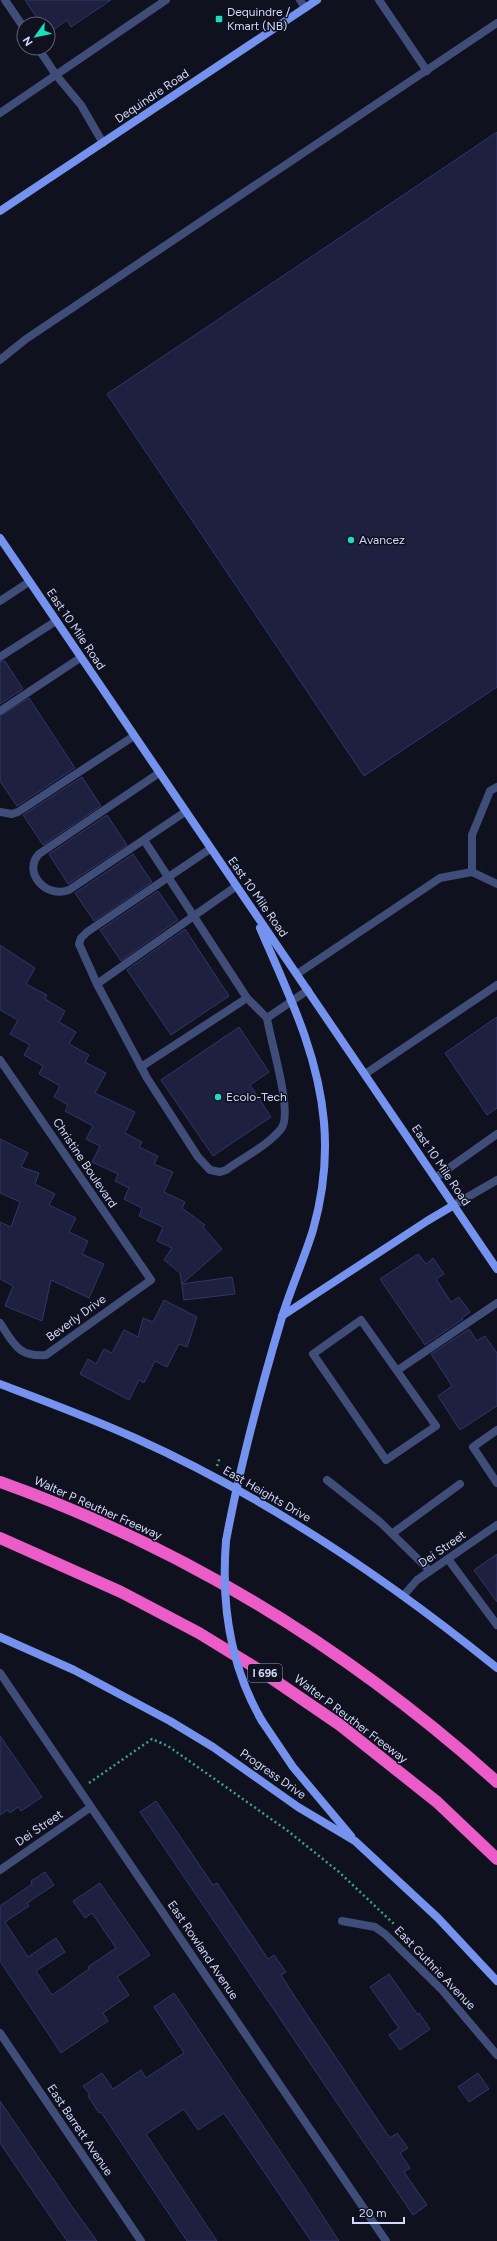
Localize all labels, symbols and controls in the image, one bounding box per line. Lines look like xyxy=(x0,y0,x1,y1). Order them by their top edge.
place label: Dequindre / Kmart (NB) xyxy=(227,5,291,33)
marker: Dequindre / Kmart (NB) xyxy=(214,14,224,24)
north arrow xyxy=(16,16,56,56)
text: N xyxy=(20,34,36,48)
street label: Dequindre Road xyxy=(112,66,192,126)
place label: Avancez xyxy=(359,533,405,547)
marker: Avancez xyxy=(346,535,356,545)
street label: East 10 Mile Road xyxy=(44,586,108,672)
street label: East 10 Mile Road xyxy=(225,854,291,940)
place label: Ecolo-Tech xyxy=(226,1090,287,1104)
marker: Ecolo-Tech xyxy=(213,1092,223,1102)
street label: Christine Boulevard xyxy=(50,1116,120,1210)
street label: East 10 Mile Road xyxy=(409,1122,473,1208)
street label: Beverly Drive xyxy=(44,1291,109,1344)
street label: East Heights Drive xyxy=(221,1463,314,1525)
street label: Walter P Reuther Freeway xyxy=(32,1473,165,1543)
street label: Dei Street xyxy=(416,1527,469,1570)
road number: I 696 xyxy=(248,1664,282,1682)
street label: Walter P Reuther Freeway xyxy=(292,1672,411,1767)
street label: Progress Drive xyxy=(237,1746,309,1802)
street label: Dei Street xyxy=(13,1807,66,1849)
street label: East Rowland Avenue xyxy=(165,1898,242,2002)
street label: East Guthrie Avenue xyxy=(392,1923,479,2013)
street label: East Barrett Avenue xyxy=(44,2082,116,2179)
scale bar xyxy=(353,2199,404,2225)
text: 20 m xyxy=(359,2206,387,2220)

